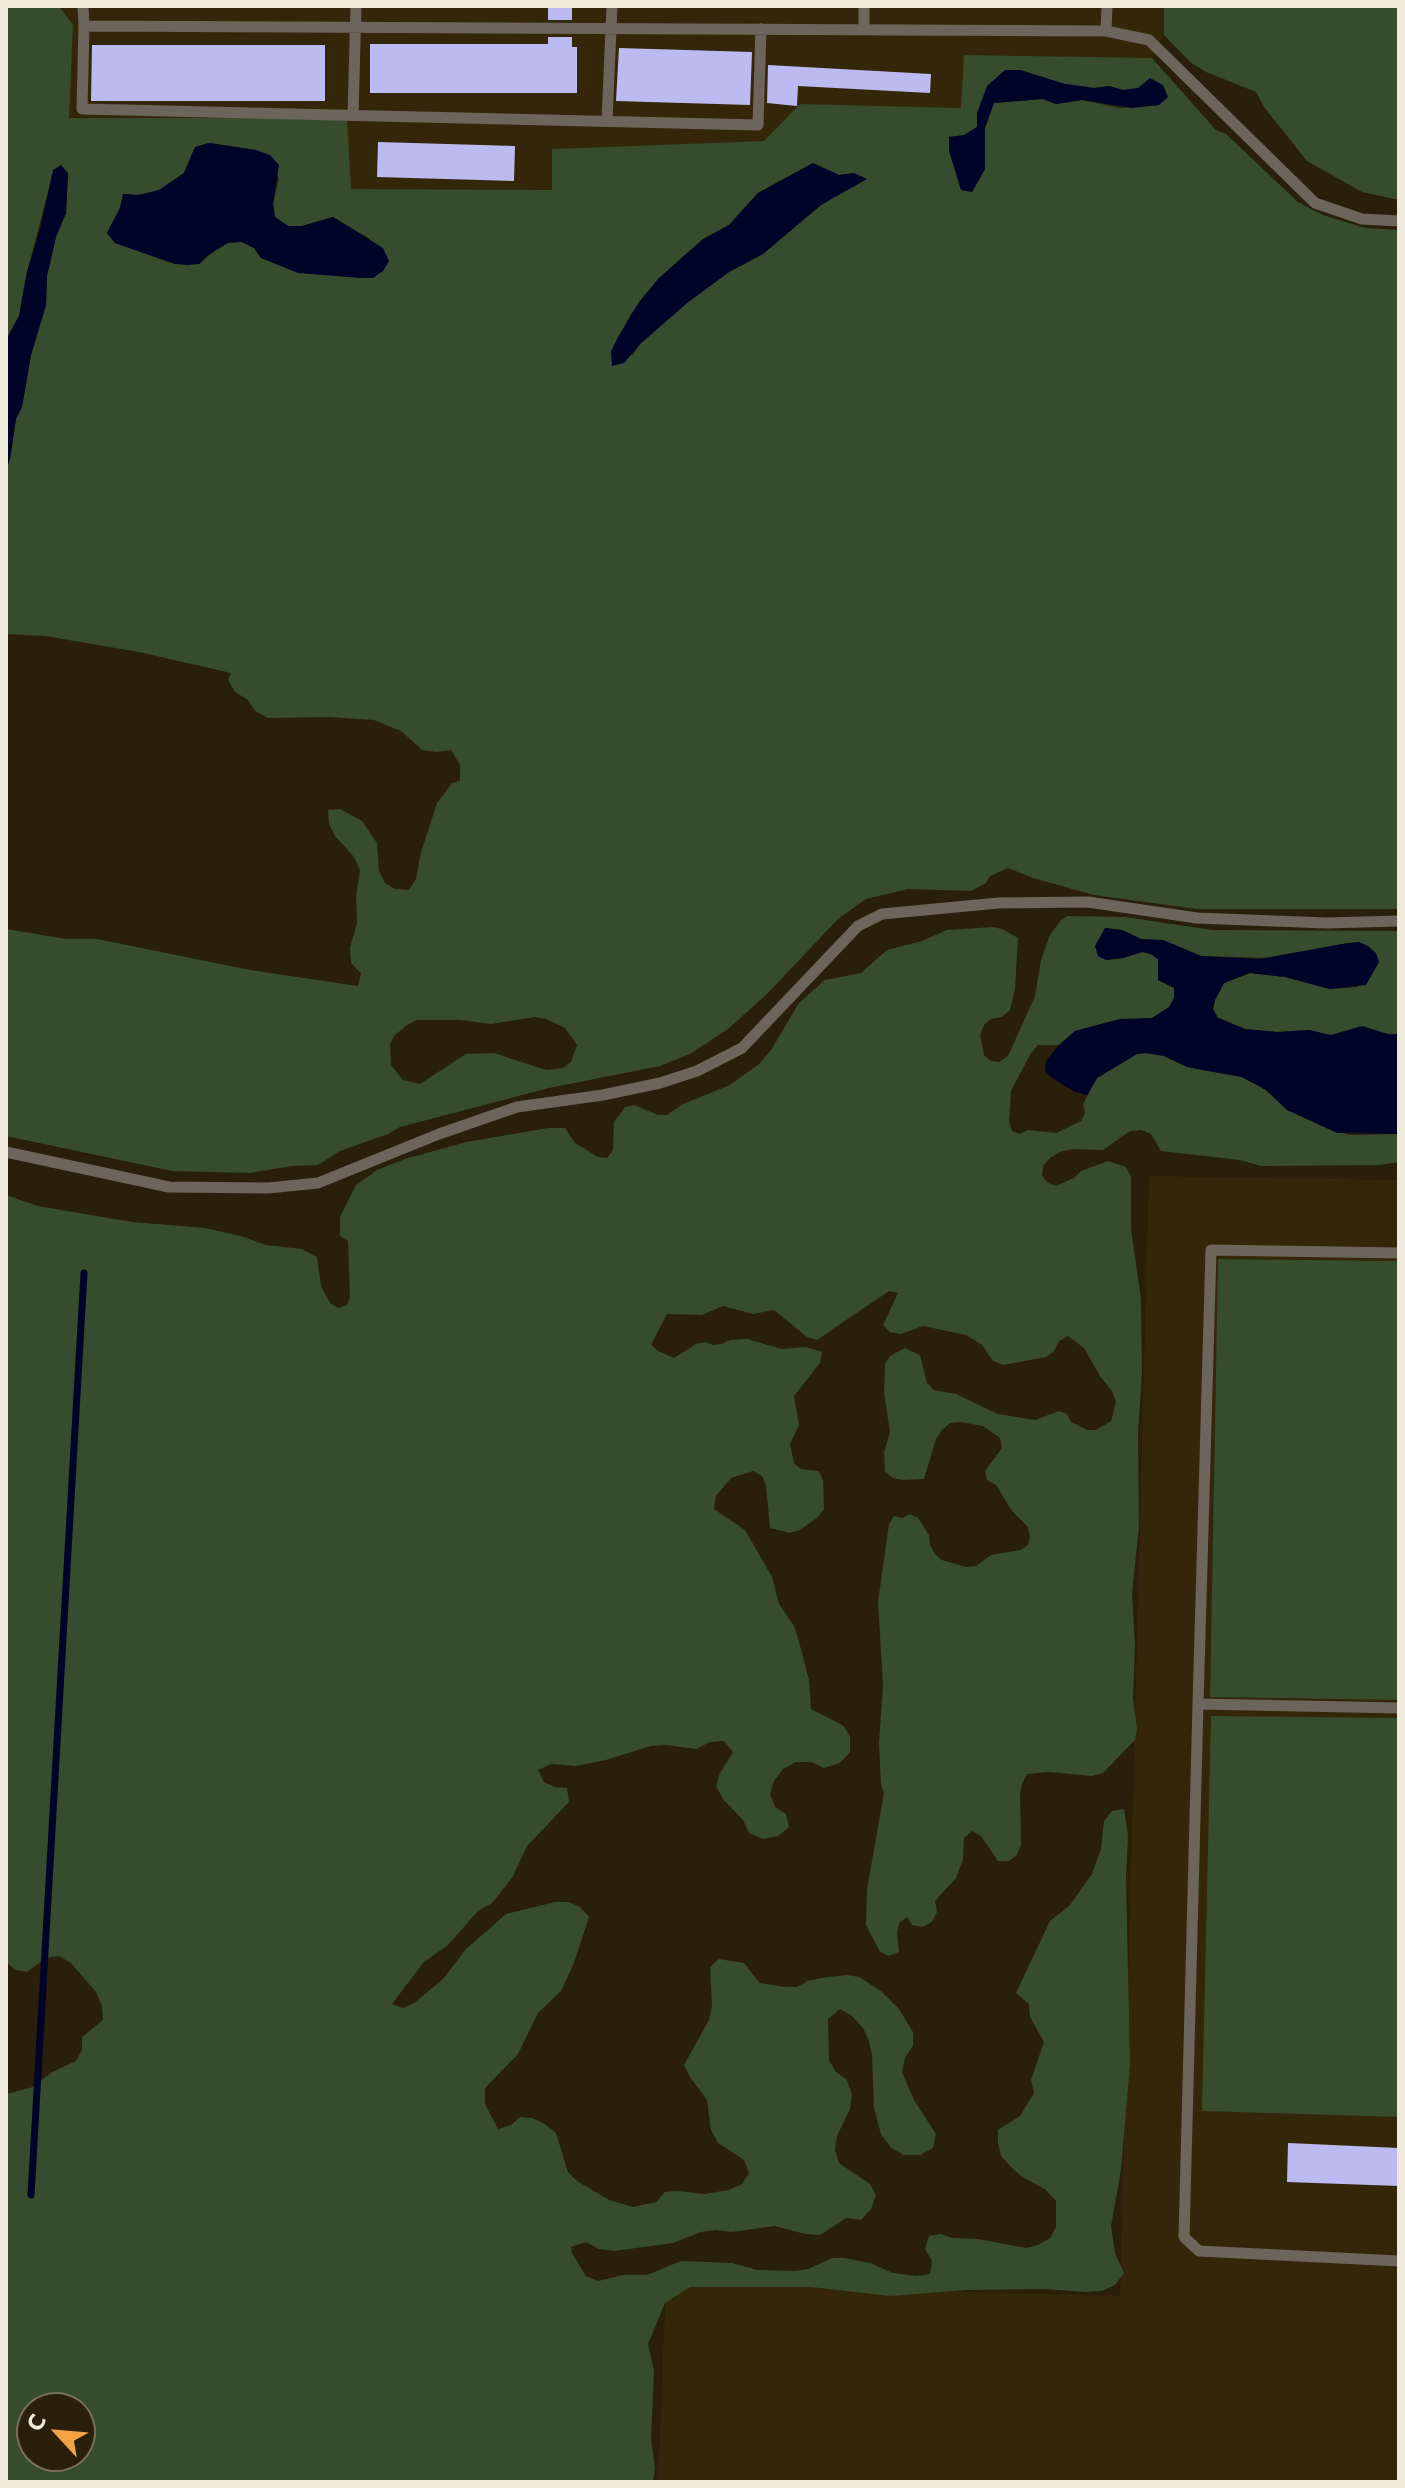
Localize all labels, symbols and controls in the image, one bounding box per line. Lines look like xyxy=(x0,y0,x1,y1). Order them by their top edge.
north arrow xyxy=(16,2392,96,2472)
text: С xyxy=(20,2409,51,2435)

